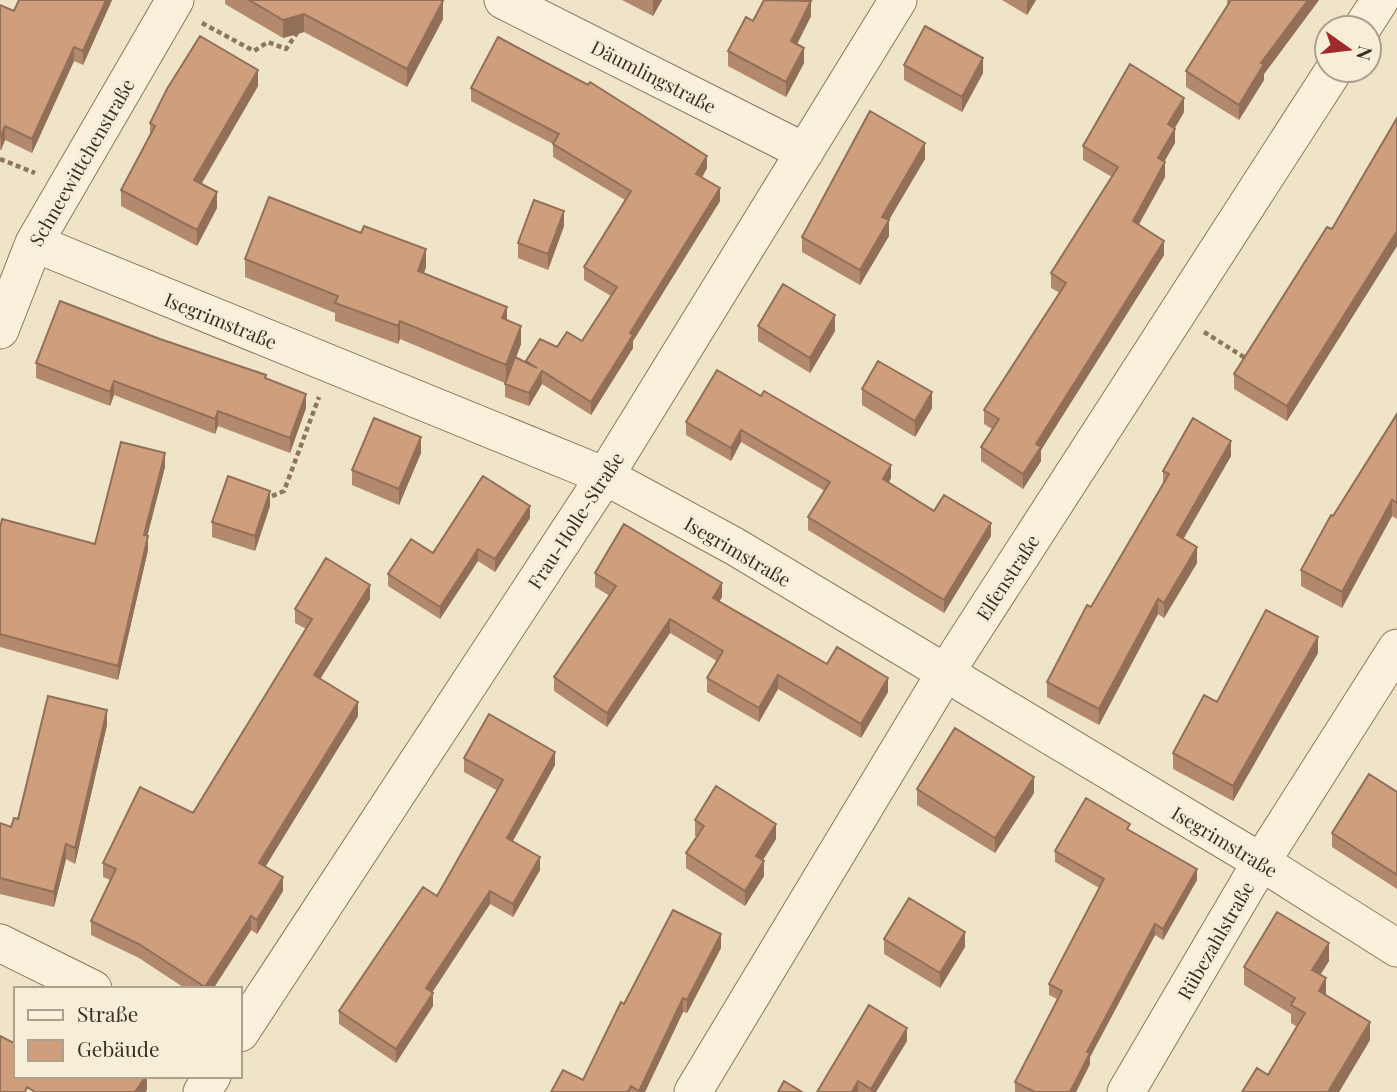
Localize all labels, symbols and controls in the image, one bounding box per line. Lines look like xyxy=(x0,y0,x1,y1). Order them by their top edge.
north arrow xyxy=(1313,14,1383,84)
street label: Däumlingstraße xyxy=(587,33,721,119)
text: N xyxy=(1351,44,1380,63)
street label: Schneewittchenstraße xyxy=(22,74,140,250)
street label: Isegrimstraße xyxy=(161,286,281,354)
street label: Frau-Holle-Straße xyxy=(521,446,629,594)
street label: Isegrimstraße xyxy=(680,510,796,592)
street label: Elfenstraße xyxy=(969,529,1045,625)
street label: Isegrimstraße xyxy=(1167,799,1283,883)
street label: Rübezahlstraße xyxy=(1171,876,1259,1004)
legend xyxy=(14,987,242,1078)
text: Straße xyxy=(77,999,138,1027)
text: Gebäude xyxy=(77,1034,160,1062)

